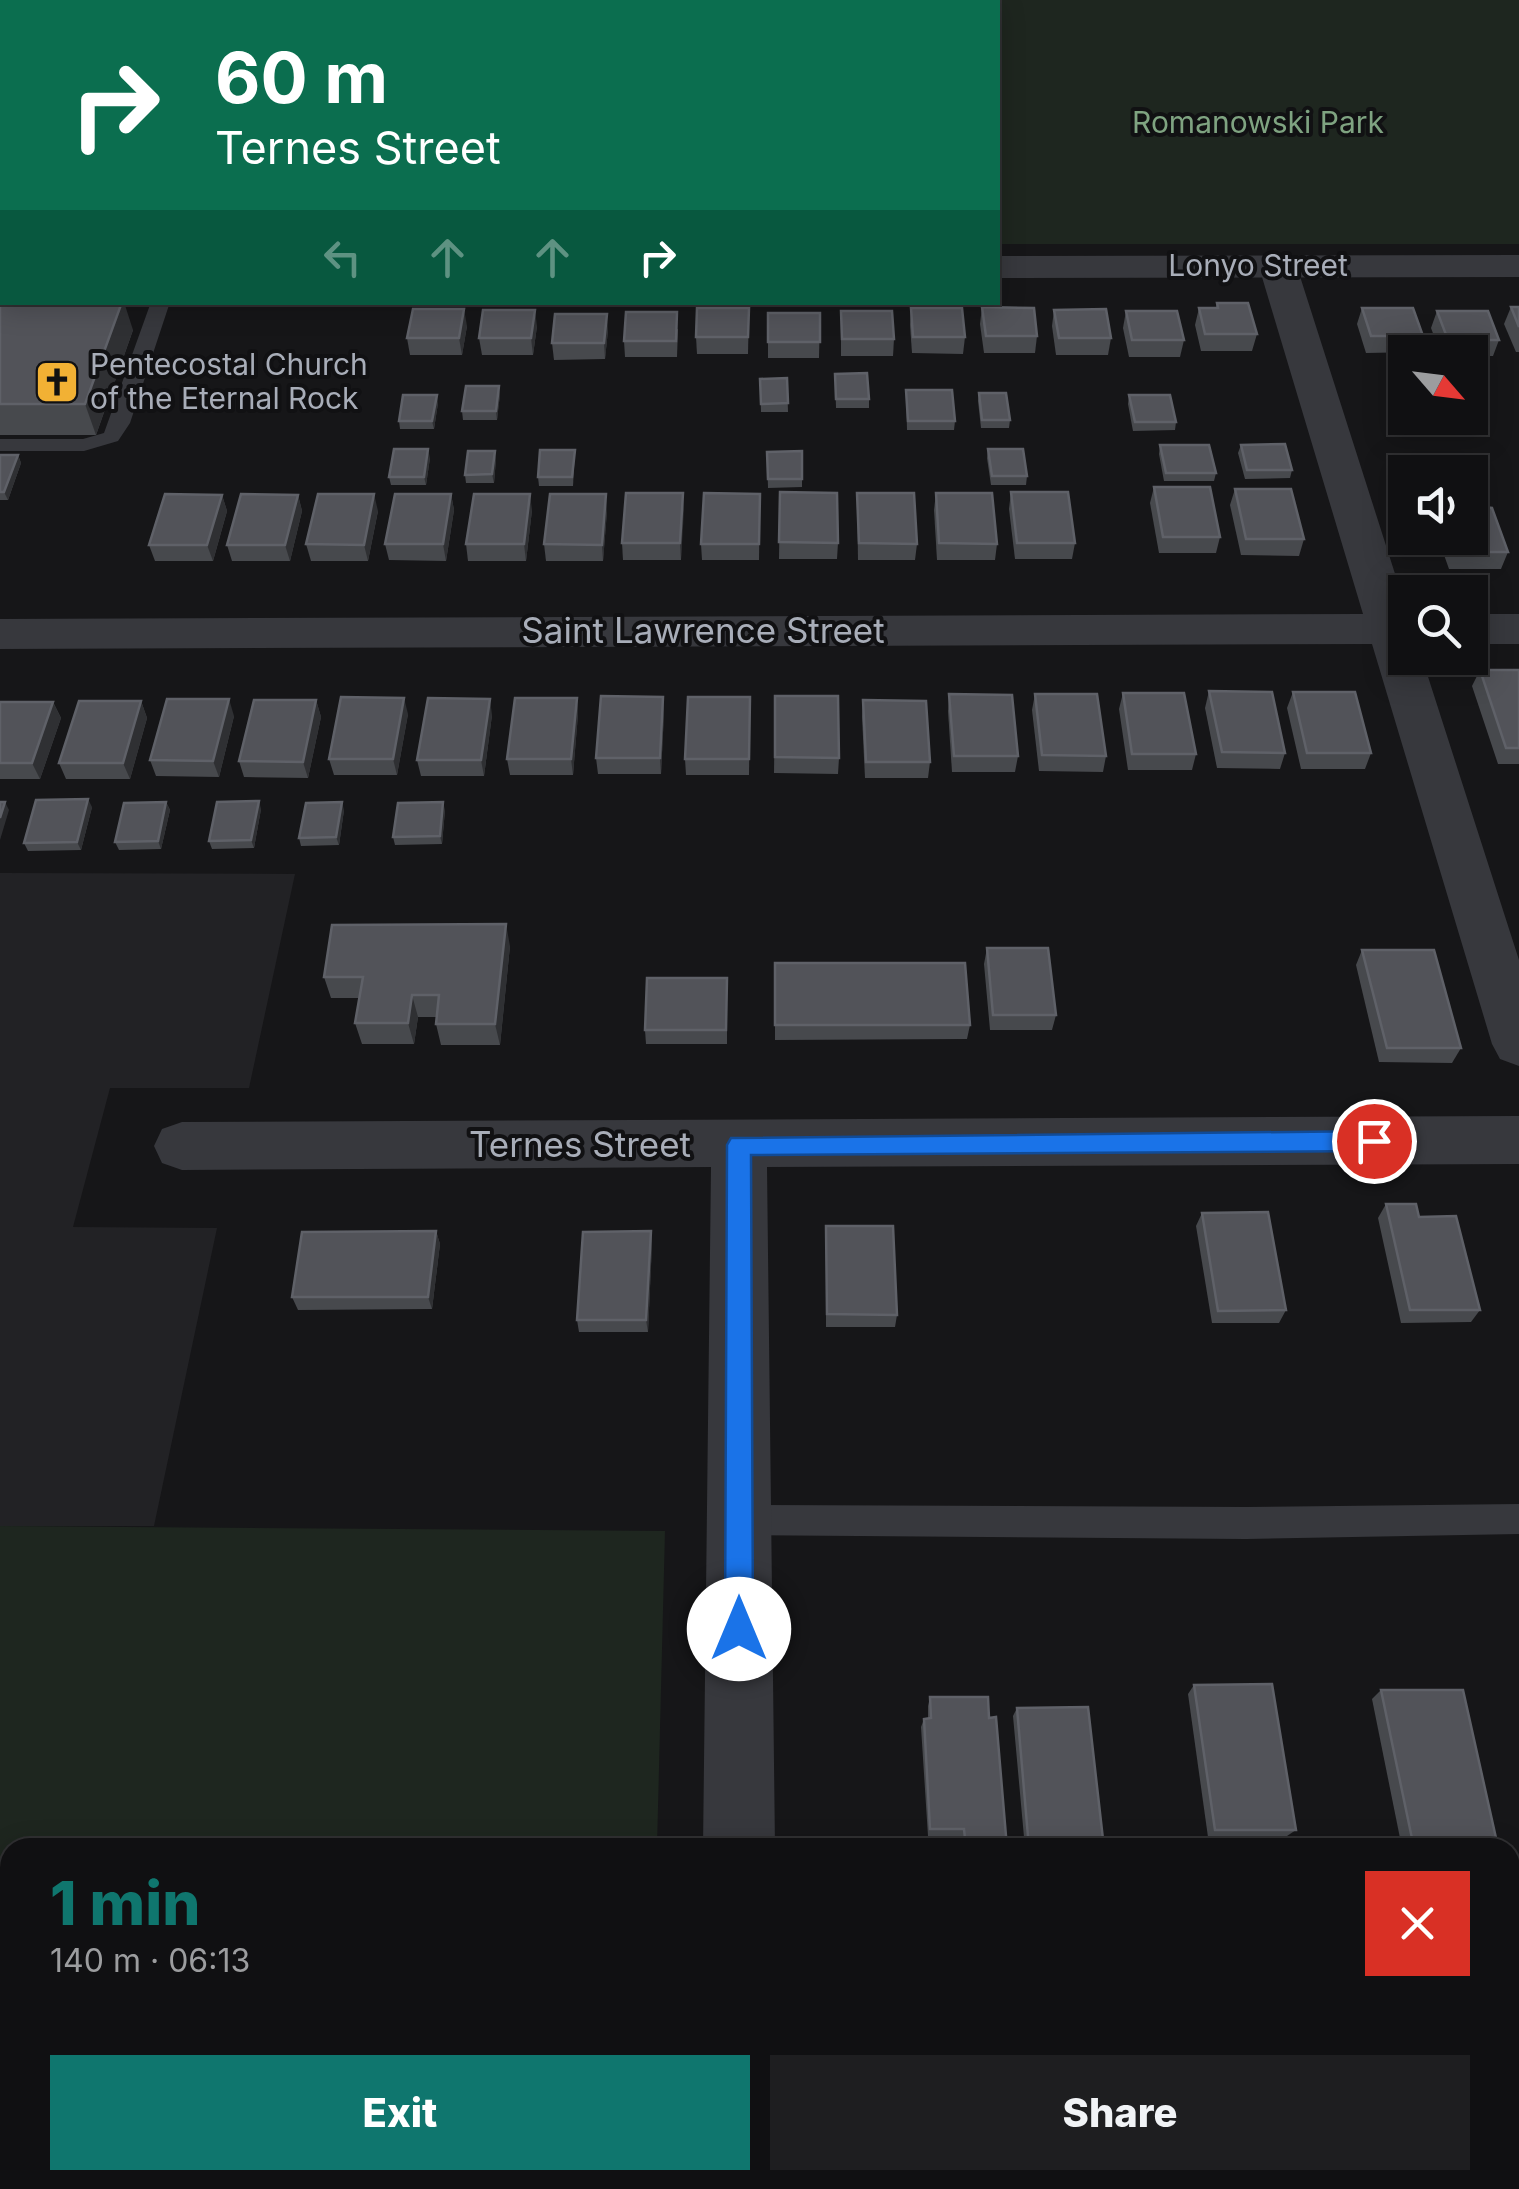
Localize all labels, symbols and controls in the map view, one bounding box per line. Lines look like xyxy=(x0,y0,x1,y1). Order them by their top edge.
text: 60 m xyxy=(215,35,388,120)
icon: right xyxy=(50,40,180,170)
park label: Romanowski Park xyxy=(1132,104,1384,140)
text: Ternes Street xyxy=(215,120,501,175)
icon: left xyxy=(315,230,370,285)
icon: ahead xyxy=(420,230,475,285)
icon: ahead xyxy=(525,230,580,285)
icon: right xyxy=(630,230,685,285)
street label: Lonyo Street xyxy=(1168,247,1348,283)
north arrow xyxy=(1388,335,1488,435)
map controls xyxy=(1388,335,1488,675)
place label: Pentecostal Church of the Eternal Rock xyxy=(90,346,368,416)
church icon: Pentecostal Church of the Eternal Rock xyxy=(34,359,80,405)
button: sound xyxy=(1388,455,1488,555)
button: search xyxy=(1388,575,1488,675)
street label: Saint Lawrence Street xyxy=(521,609,885,651)
pin xyxy=(1332,1099,1417,1184)
icon: arrive xyxy=(1347,1114,1402,1169)
street label: Ternes Street xyxy=(469,1123,691,1165)
position arrow xyxy=(687,1577,791,1681)
text: 1 min xyxy=(50,1867,200,1939)
button: close xyxy=(1365,1871,1470,1976)
text: 140 m · 06:13 xyxy=(50,1941,250,1980)
button: Exit xyxy=(50,2055,750,2170)
button: Share xyxy=(770,2055,1470,2170)

